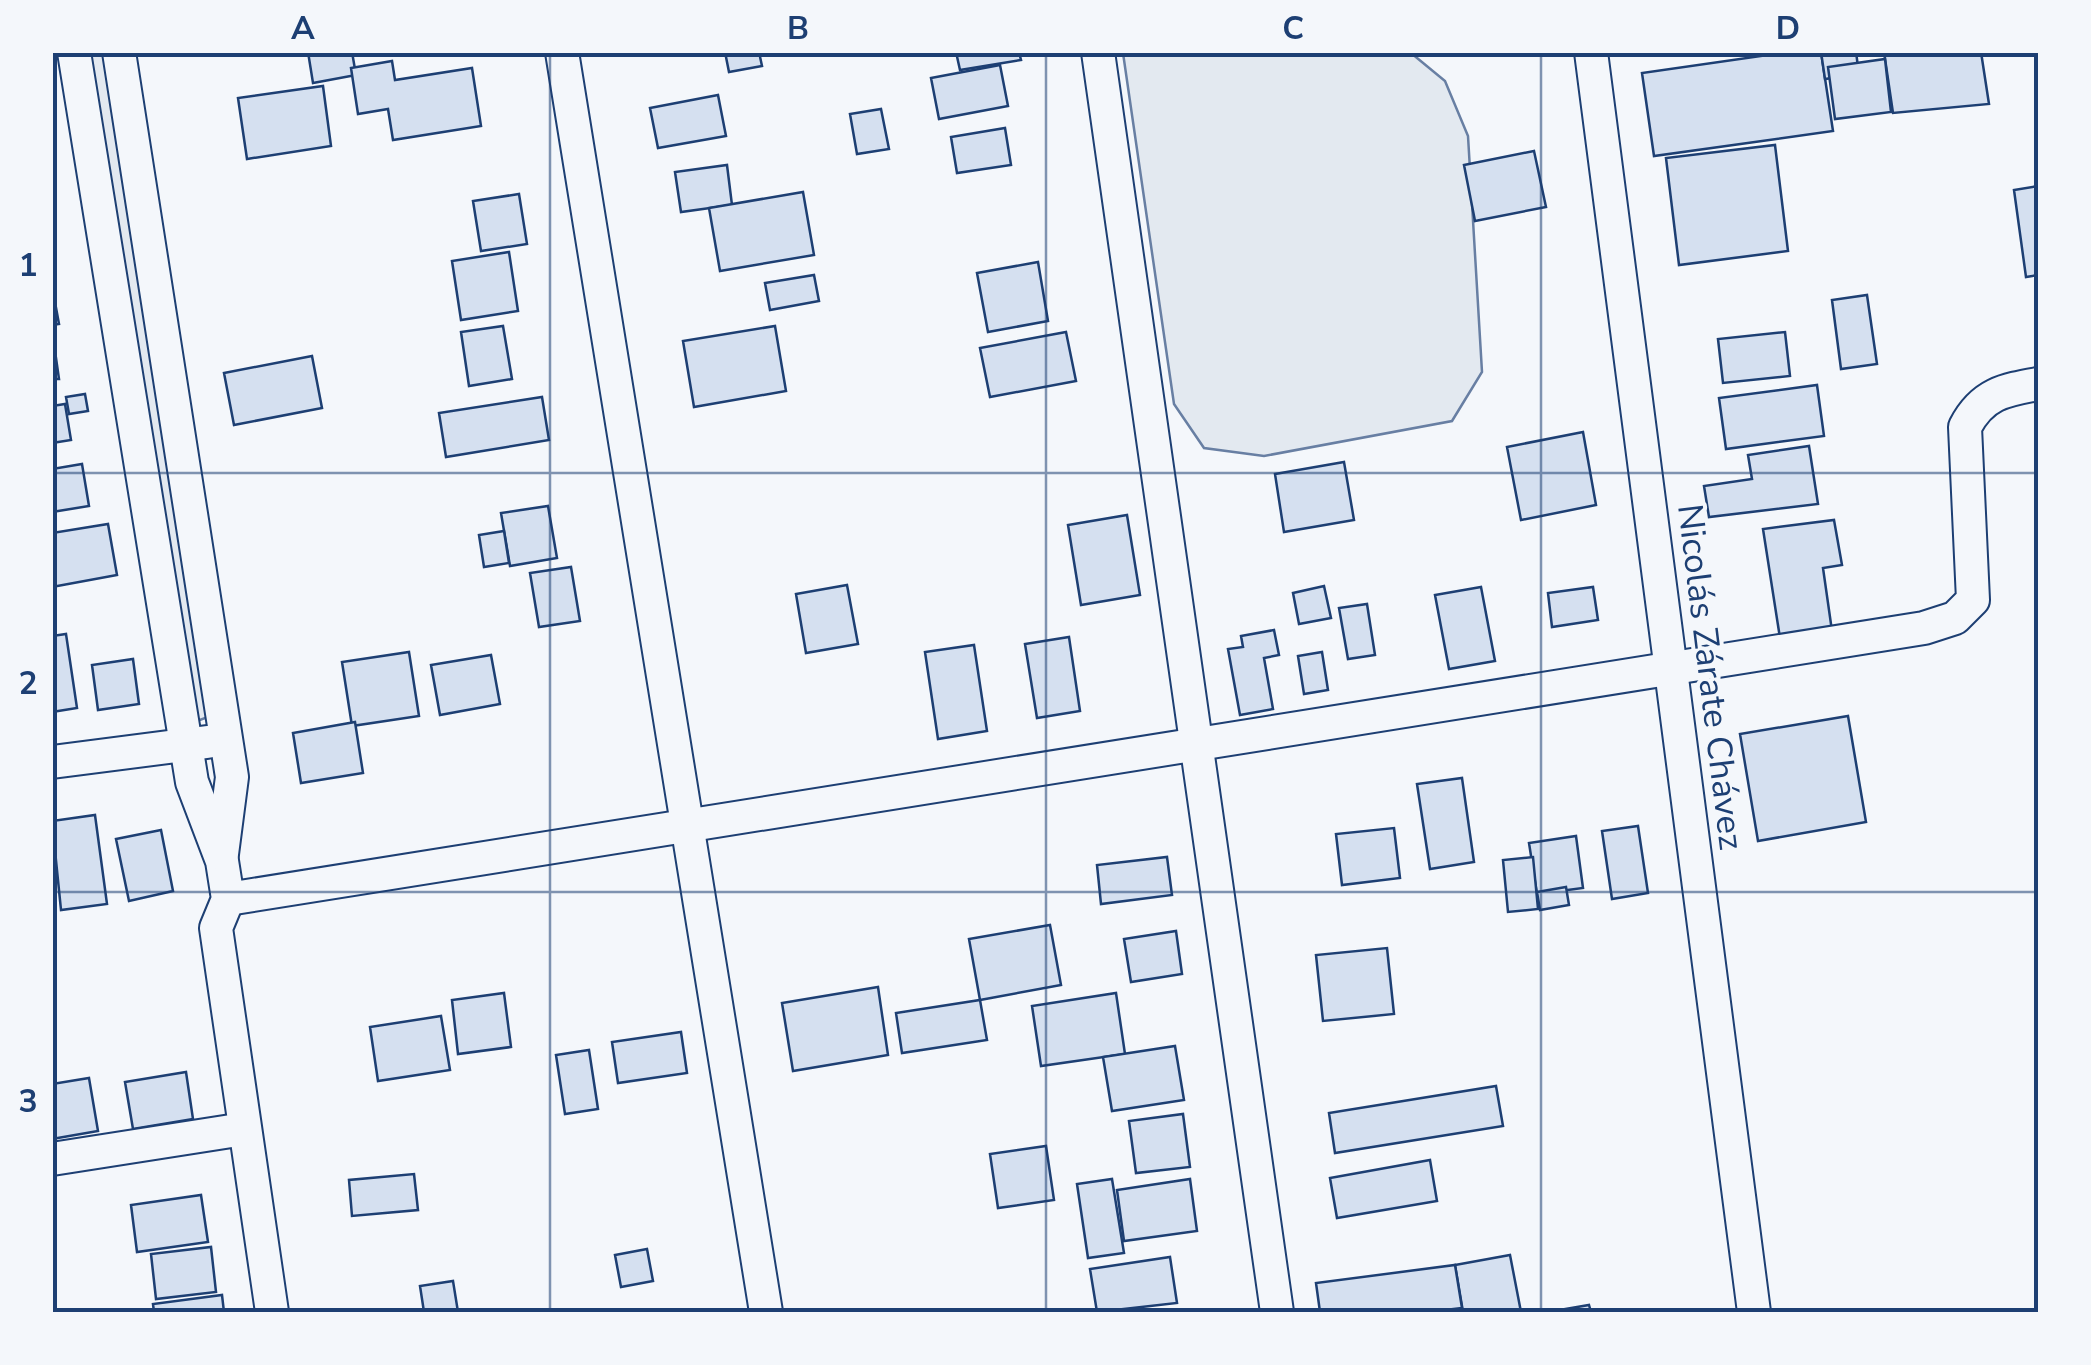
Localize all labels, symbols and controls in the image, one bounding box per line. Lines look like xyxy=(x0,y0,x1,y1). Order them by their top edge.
text: A xyxy=(291,7,315,50)
text: B xyxy=(787,7,809,50)
text: C xyxy=(1282,7,1304,50)
text: D xyxy=(1776,7,1800,50)
text: 1 xyxy=(18,244,38,287)
street label: Nicolás Zárate Chávez xyxy=(1666,502,1755,853)
text: 2 xyxy=(18,662,38,705)
text: 3 xyxy=(18,1080,38,1123)

